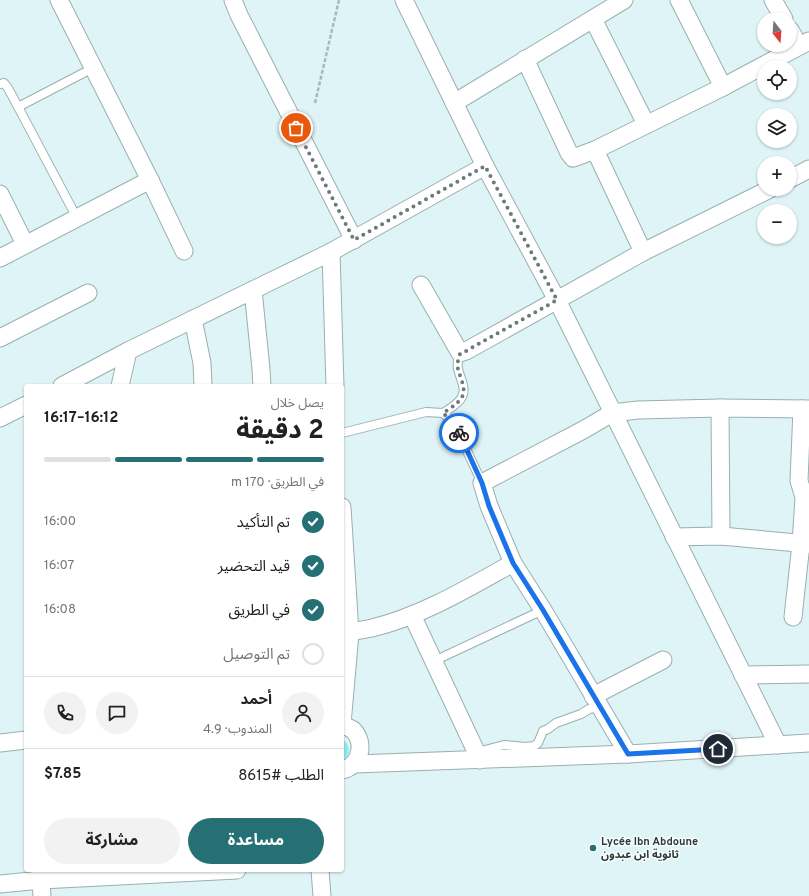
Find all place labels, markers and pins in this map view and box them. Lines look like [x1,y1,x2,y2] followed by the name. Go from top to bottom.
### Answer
[279,111,313,145] pin
[701,732,735,766] pin
[601,835,698,862] place label: Lycée Ibn Abdoune ثانوية ابن عبدون
[588,843,598,853] marker: Lycée Ibn Abdoune ثانوية ابن عبدون

